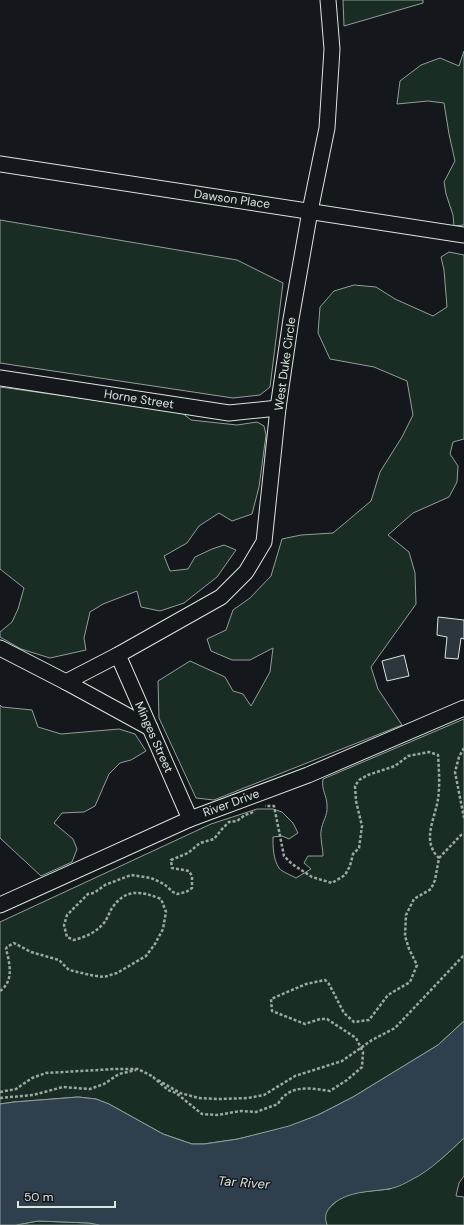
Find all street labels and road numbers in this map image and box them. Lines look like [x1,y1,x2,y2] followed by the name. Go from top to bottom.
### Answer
[193,186,271,212] street label: Dawson Place
[271,316,300,412] street label: West Duke Circle
[103,386,175,412] street label: Horne Street
[131,699,177,775] street label: Minges Street
[201,785,262,821] street label: River Drive

